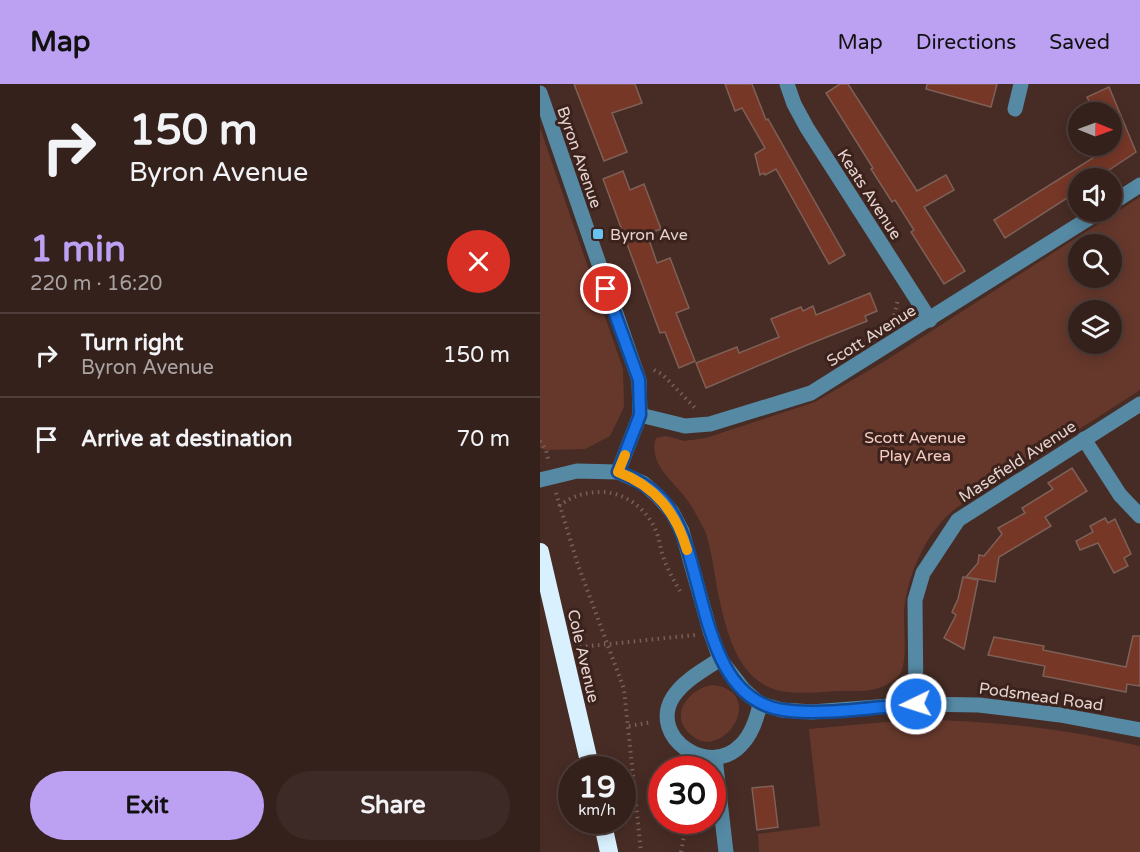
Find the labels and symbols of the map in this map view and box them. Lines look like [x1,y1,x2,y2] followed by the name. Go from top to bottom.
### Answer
[1068,102,1122,156] north arrow
[552,104,606,211] street label: Byron Avenue
[833,146,906,244] street label: Keats Avenue
[610,225,688,245] place label: Byron Ave
[591,227,605,241] marker: Byron Ave
[580,263,631,314] pin
[823,300,920,371] street label: Scott Avenue
[955,416,1080,507] street label: Masefield Avenue
[864,428,966,466] park label: Scott Avenue Play Area
[563,608,603,705] street label: Cole Avenue
[884,672,948,736] position arrow
[977,678,1104,716] street label: Podsmead Road
[648,756,726,834] speed limit sign: 30

